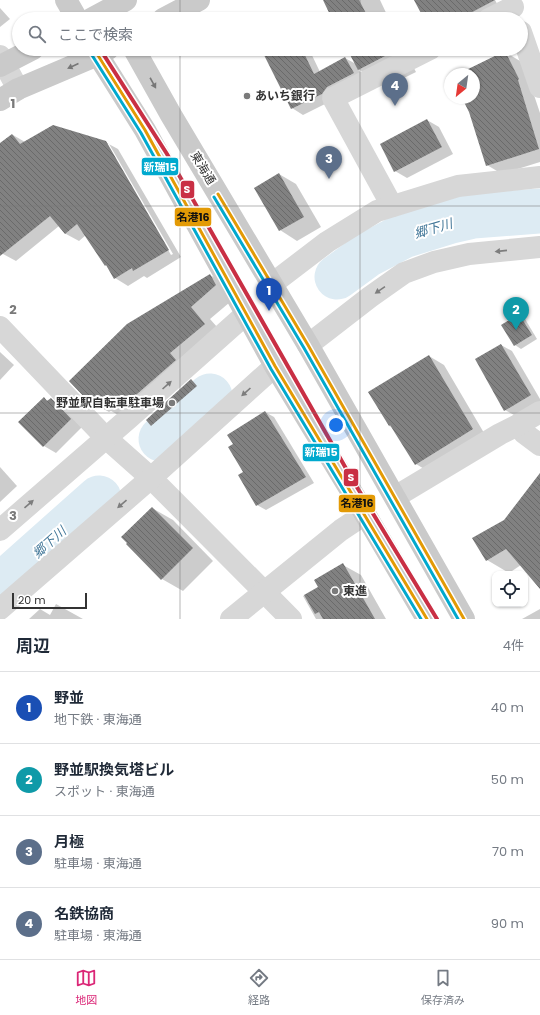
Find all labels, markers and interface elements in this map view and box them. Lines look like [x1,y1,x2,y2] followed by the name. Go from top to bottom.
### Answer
[12,12,528,56] search box
[26,23,48,45] icon: search
[58,24,133,45] text: ここで検索
[67,63,78,69] one-way arrow
[444,68,480,104] north arrow
[382,73,408,106] pin: 4
[150,77,157,89] one-way arrow
[255,87,315,104] place label: あいち銀行
[242,91,252,101] marker: あいち銀行
[11,94,15,113] text: 1
[316,146,342,179] pin: 3
[187,148,220,188] street label: 東海通
[141,157,179,176] line badge: 新瑞15
[143,159,177,175] text: 新瑞15
[180,180,195,199] line badge: S
[184,181,191,197] text: S
[174,207,212,227] line badge: 名港16
[176,209,210,225] text: 名港16
[412,213,456,243] water label: 郷下川
[495,247,507,254] one-way arrow
[256,278,282,311] pin: 1
[374,286,385,294] one-way arrow
[503,297,529,330] pin: 2
[9,300,17,319] text: 2
[161,380,172,389] one-way arrow
[241,388,251,397] one-way arrow
[56,394,164,411] place label: 野並駅自転車駐車場
[167,398,177,408] marker: 野並駅自転車駐車場
[326,415,346,435] your location
[302,443,340,462] line badge: 新瑞15
[304,444,338,460] text: 新瑞15
[343,468,359,487] line badge: S
[348,469,355,485] text: S
[338,494,376,513] line badge: 名港16
[340,495,374,511] text: 名港16
[116,499,127,508] one-way arrow
[24,500,35,509] one-way arrow
[9,506,17,525] text: 3
[28,521,72,562] water label: 郷下川
[492,571,528,607] map controls
[492,571,528,607] button: locate
[343,582,367,599] place label: 東進
[330,586,340,596] marker: 東進
[12,591,87,610] scale bar
[18,592,46,608] text: 20 m
[16,634,50,658] text: 周辺
[503,636,524,655] text: 4件
[54,687,84,708] text: 野並
[27,698,31,717] text: 1
[491,698,524,717] text: 40 m
[54,710,142,729] text: 地下鉄 · 東海通
[54,759,174,780] text: 野並駅換気塔ビル
[25,770,33,789] text: 2
[491,770,524,789] text: 50 m
[54,782,155,801] text: スポット · 東海通
[54,831,84,852] text: 月極
[25,842,33,861] text: 3
[492,842,524,861] text: 70 m
[54,854,142,873] text: 駐車場 · 東海通
[54,903,114,924] text: 名鉄協商
[25,914,33,933] text: 4
[491,914,524,933] text: 90 m
[54,926,142,945] text: 駐車場 · 東海通
[75,967,97,1009] tab: 地図
[248,967,270,1009] tab: 経路
[421,967,465,1009] tab: 保存済み

